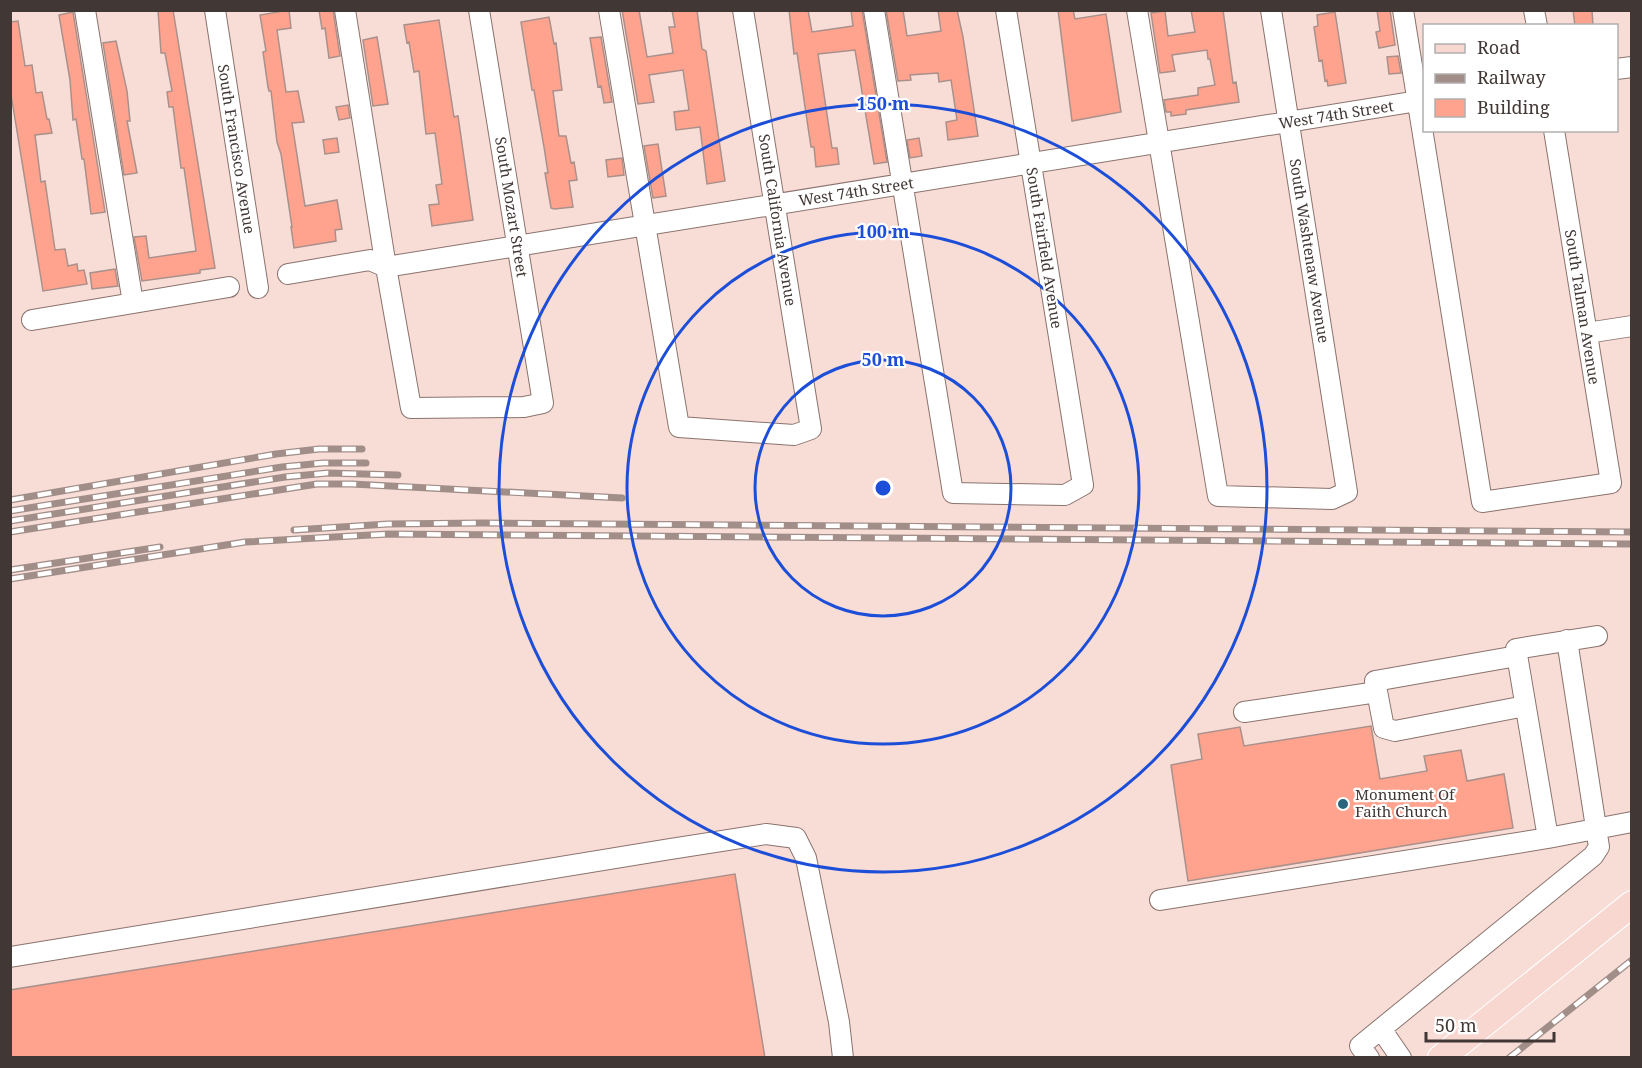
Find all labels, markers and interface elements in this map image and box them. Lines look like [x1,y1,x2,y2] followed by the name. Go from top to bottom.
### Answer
[1423,24,1618,132] legend
[1477,35,1520,59] text: Road
[214,63,260,235] street label: South Francisco Avenue
[1477,65,1547,89] text: Railway
[857,91,910,115] text: 150 m
[1277,95,1395,133] street label: West 74th Street
[1477,95,1550,119] text: Building
[755,132,801,307] street label: South California Avenue
[491,135,533,279] street label: South Mozart Street
[1286,157,1334,344] street label: South Washtenaw Avenue
[1022,166,1068,330] street label: South Fairfield Avenue
[797,172,915,210] street label: West 74th Street
[857,219,910,243] text: 100 m
[1561,228,1605,386] street label: South Talman Avenue
[862,347,905,371] text: 50 m
[873,478,893,498] centre of rings
[1355,784,1456,821] place label: Monument Of Faith Church
[1336,797,1350,811] marker: Monument Of Faith Church
[1426,1005,1554,1043] scale bar
[1435,1013,1477,1037] text: 50 m

